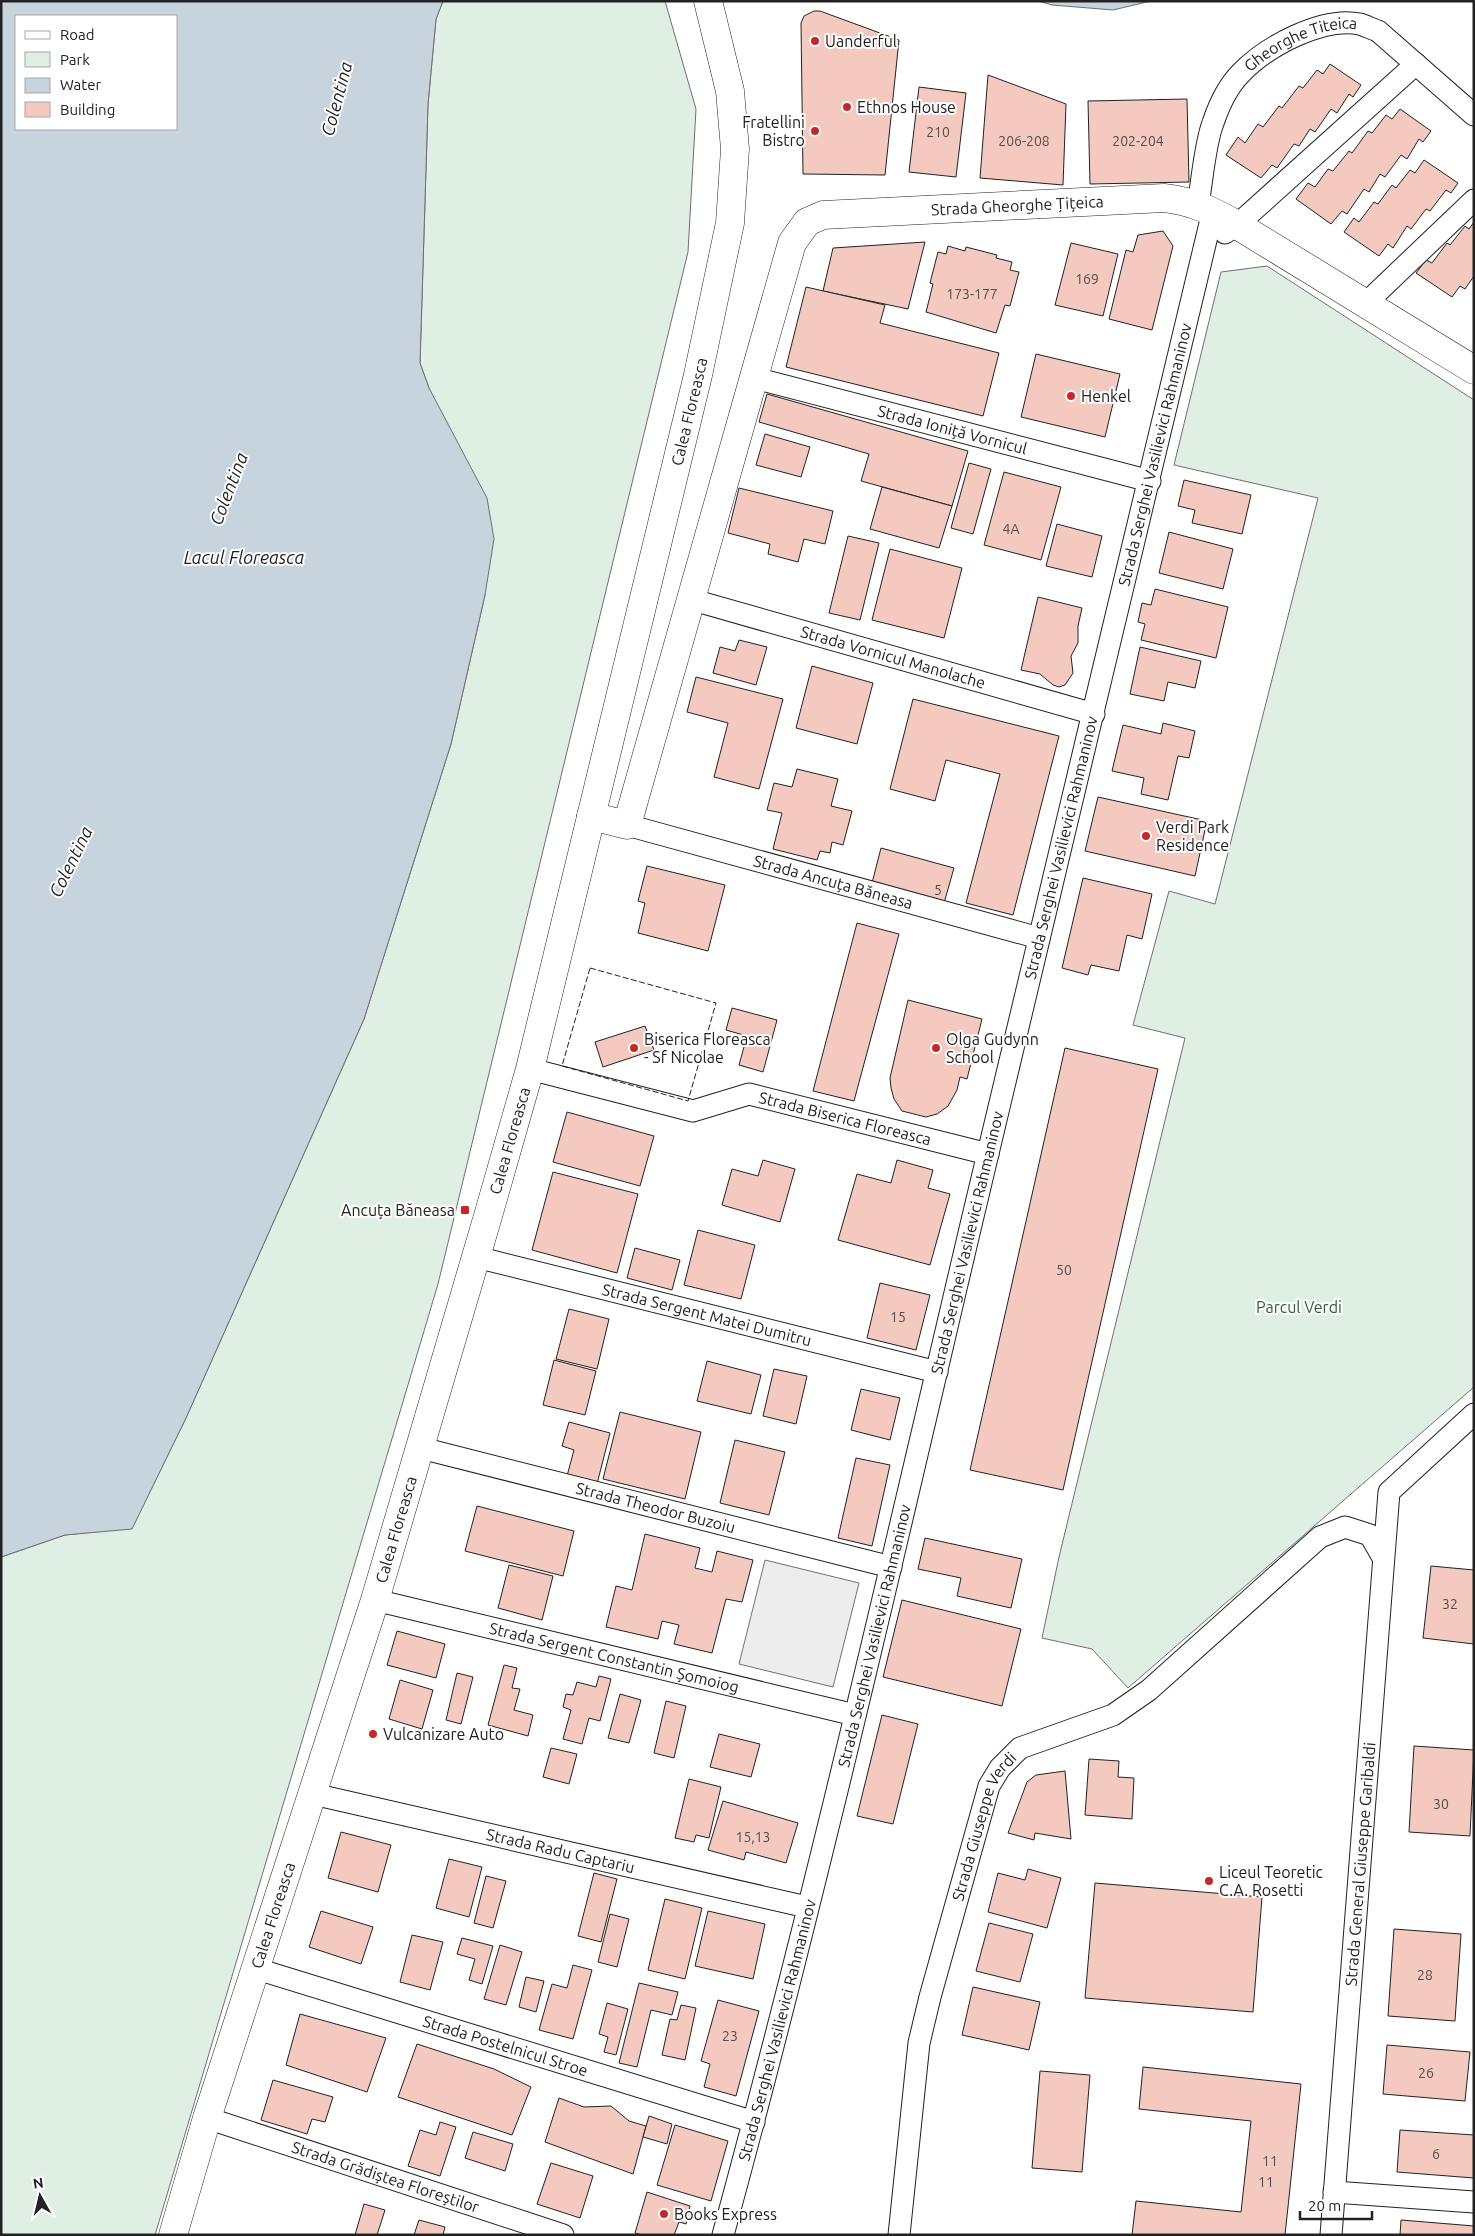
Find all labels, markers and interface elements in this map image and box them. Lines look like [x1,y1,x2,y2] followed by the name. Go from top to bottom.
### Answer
[1240,14,1358,75] street label: Gheorghe Titeica
[15,15,178,130] legend
[60,26,95,43] text: Road
[825,32,897,50] place label: Uanderful
[809,35,821,47] marker: Uanderful
[60,51,90,68] text: Park
[317,59,356,138] water label: Colentina
[60,76,101,93] text: Water
[857,98,956,116] place label: Ethnos House
[60,101,115,118] text: Building
[841,101,853,113] marker: Ethnos House
[742,113,805,149] place label: Fratellini Bistro
[926,124,950,140] house number: 210
[809,125,821,137] marker: Fratellini Bistro
[998,133,1050,149] house number: 206-208
[1112,133,1164,149] house number: 202-204
[931,192,1104,219] street label: Strada Gheorghe Țițeica
[1075,271,1099,287] house number: 169
[946,286,998,302] house number: 173-177
[1115,321,1195,588] street label: Strada Serghei Vasilievici Rahmaninov
[667,356,710,467] street label: Calea Floreasca
[1081,387,1131,405] place label: Henkel
[1065,390,1077,402] marker: Henkel
[876,401,1029,458] street label: Strada Ioniță Vornicul
[205,449,251,528] water label: Colentina
[1003,521,1020,537] house number: 4A
[184,547,305,567] water label: Lacul Floreasca
[799,622,988,692] street label: Strada Vornicul Manolache
[1021,714,1101,981] street label: Strada Serghei Vasilievici Rahmaninov
[1156,818,1229,854] place label: Verdi Park Residence
[44,823,96,900] water label: Colentina
[1140,830,1152,842] marker: Verdi Park Residence
[752,851,915,912] street label: Strada Ancuța Băneasa
[934,882,942,898] house number: 5
[644,1030,771,1066] place label: Biserica Floreasca - Sf Nicolae
[946,1030,1039,1066] place label: Olga Gudynn School
[628,1042,640,1054] marker: Biserica Floreasca - Sf Nicolae
[930,1042,942,1054] marker: Olga Gudynn School
[486,1085,533,1196] street label: Calea Floreasca
[757,1088,933,1148] street label: Strada Biserica Floreasca
[927,1109,1007,1376] street label: Strada Serghei Vasilievici Rahmaninov
[341,1201,455,1219] place label: Ancuța Băneasa
[459,1204,471,1216] marker: Ancuța Băneasa
[1056,1262,1072,1278] house number: 50
[600,1280,813,1349] street label: Strada Sergent Matei Dumitru
[1256,1298,1342,1316] park label: Parcul Verdi
[890,1309,906,1325] house number: 15
[372,1474,420,1585] street label: Calea Floreasca
[574,1479,737,1536] street label: Strada Theodor Buzoiu
[834,1502,914,1769] street label: Strada Serghei Vasilievici Rahmaninov
[1442,1596,1458,1612] house number: 32
[488,1619,741,1696] street label: Strada Sergent Constantin Șomoiog
[383,1725,504,1743] place label: Vulcanizare Auto
[367,1728,379,1740] marker: Vulcanizare Auto
[1341,1742,1378,1987] street label: Strada General Giuseppe Garibaldi
[948,1748,1020,1903] street label: Strada Giuseppe Verdi
[1433,1796,1449,1812] house number: 30
[485,1825,637,1876] street label: Strada Radu Captariu
[735,1829,771,1845] house number: 15,13
[247,1860,298,1971] street label: Calea Floreasca
[1219,1863,1324,1899] place label: Liceul Teoretic C.A. Rosetti
[1203,1875,1215,1887] marker: Liceul Teoretic C.A. Rosetti
[734,1897,819,2163] street label: Strada Serghei Vasilievici Rahmaninov
[1417,1967,1433,1983] house number: 28
[421,2012,590,2079] street label: Strada Postelnicul Stroe
[722,2028,738,2044] house number: 23
[1418,2065,1434,2081] house number: 26
[290,2138,482,2216] street label: Strada Grădiștea Floreștilor
[1432,2146,1440,2162] house number: 6
[1262,2153,1278,2169] house number: 11
[15,2171,65,2221] north arrow
[32,2174,44,2192] text: N
[1258,2174,1274,2190] house number: 11
[1300,2188,1372,2220] scale bar
[1308,2197,1341,2214] text: 20 m
[674,2205,777,2223] place label: Books Express
[658,2208,670,2220] marker: Books Express

